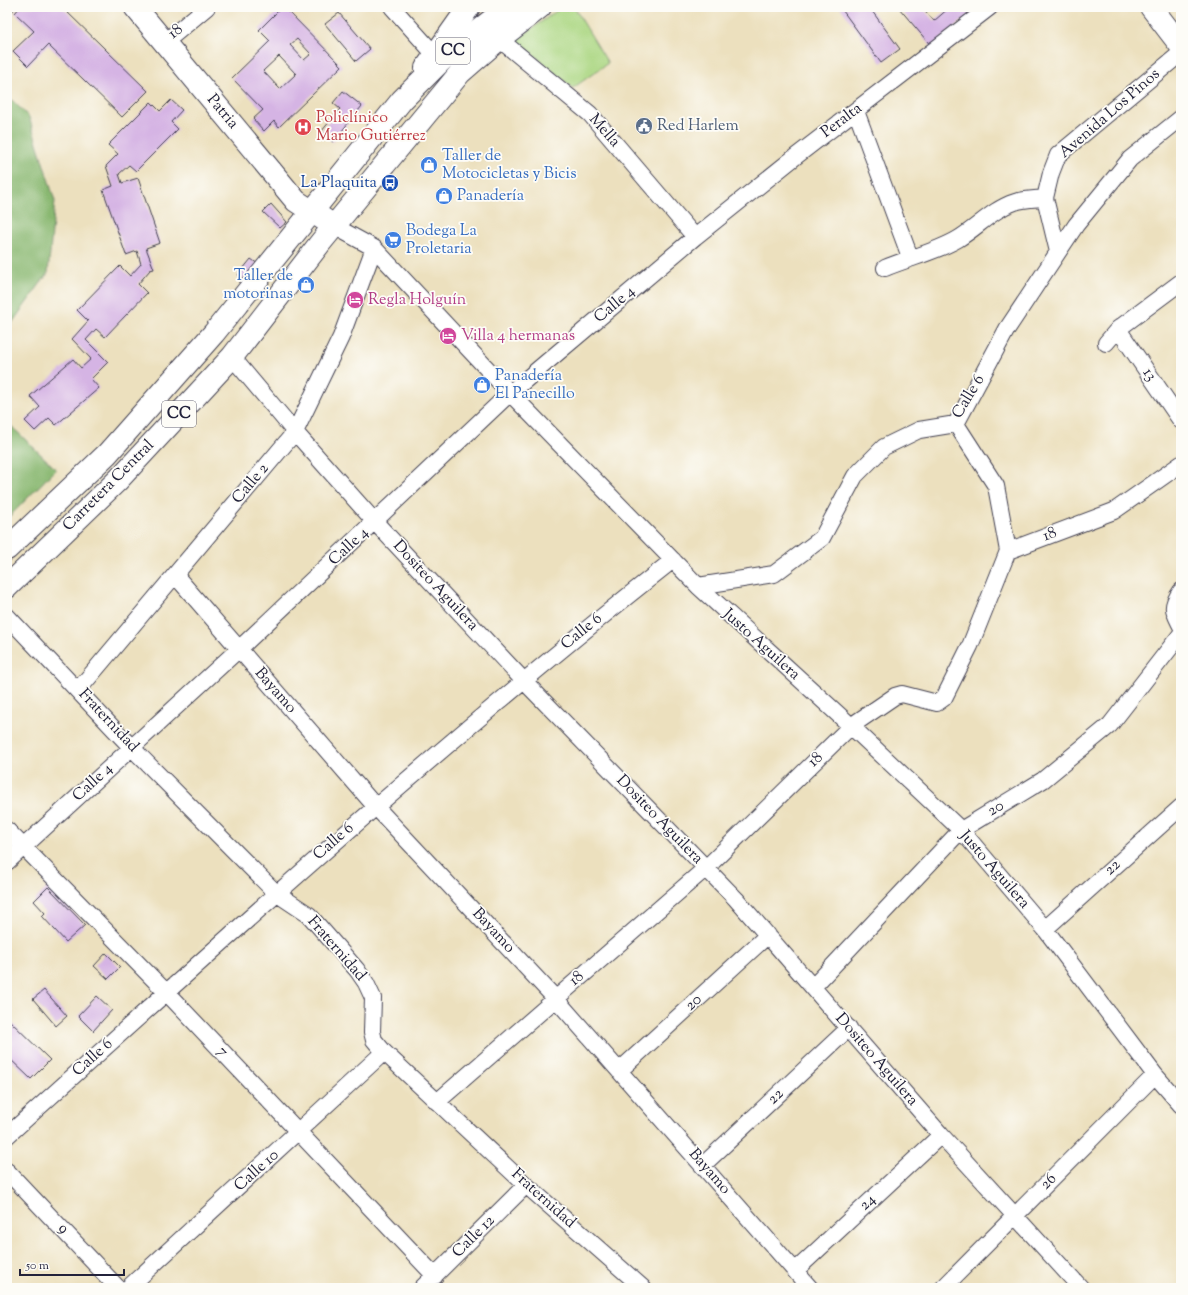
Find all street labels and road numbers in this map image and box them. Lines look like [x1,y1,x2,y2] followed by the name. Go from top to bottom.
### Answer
[163,19,189,45] street label: 18
[436,38,470,64] road number: CC
[1055,64,1165,164] street label: Avenida Los Pinos
[201,90,244,135] street label: Patria
[817,98,868,144] street label: Peralta
[583,109,626,153] street label: Mella
[589,281,641,329] street label: Calle 4
[1136,364,1162,386] street label: 13
[947,371,991,423] street label: Calle 6
[162,401,196,427] road number: CC
[58,435,160,537] street label: Carretera Central
[227,458,275,509] street label: Calle 2
[324,522,374,572] street label: Calle 4
[1040,522,1060,548] street label: 18
[387,536,484,637] street label: Dositeo Aguilera
[716,603,805,686] street label: Justo Aguilera
[556,608,608,656] street label: Calle 6
[248,663,302,719] street label: Bayamo
[72,684,144,758] street label: Fraternidad
[803,747,829,773] street label: 18
[68,758,118,808] street label: Calle 4
[610,770,708,870] street label: Dositeo Aguilera
[983,795,1009,823] street label: 20
[308,818,360,866] street label: Calle 6
[953,825,1035,915] street label: Justo Aguilera
[1100,854,1127,882] street label: 22
[466,903,520,959] street label: Bayamo
[301,911,371,987] street label: Fraternidad
[564,966,590,992] street label: 18
[680,989,708,1017] street label: 20
[829,1008,923,1112] street label: Dositeo Aguilera
[68,1033,118,1082] street label: Calle 6
[211,1041,233,1063] street label: 7
[763,1083,790,1111] street label: 22
[682,1144,736,1200] street label: Bayamo
[229,1145,285,1197] street label: Calle 10
[506,1164,580,1234] street label: Fraternidad
[1035,1168,1063,1196] street label: 26
[854,1189,882,1217] street label: 24
[447,1210,501,1264] street label: Calle 12
[52,1218,74,1240] street label: 9

